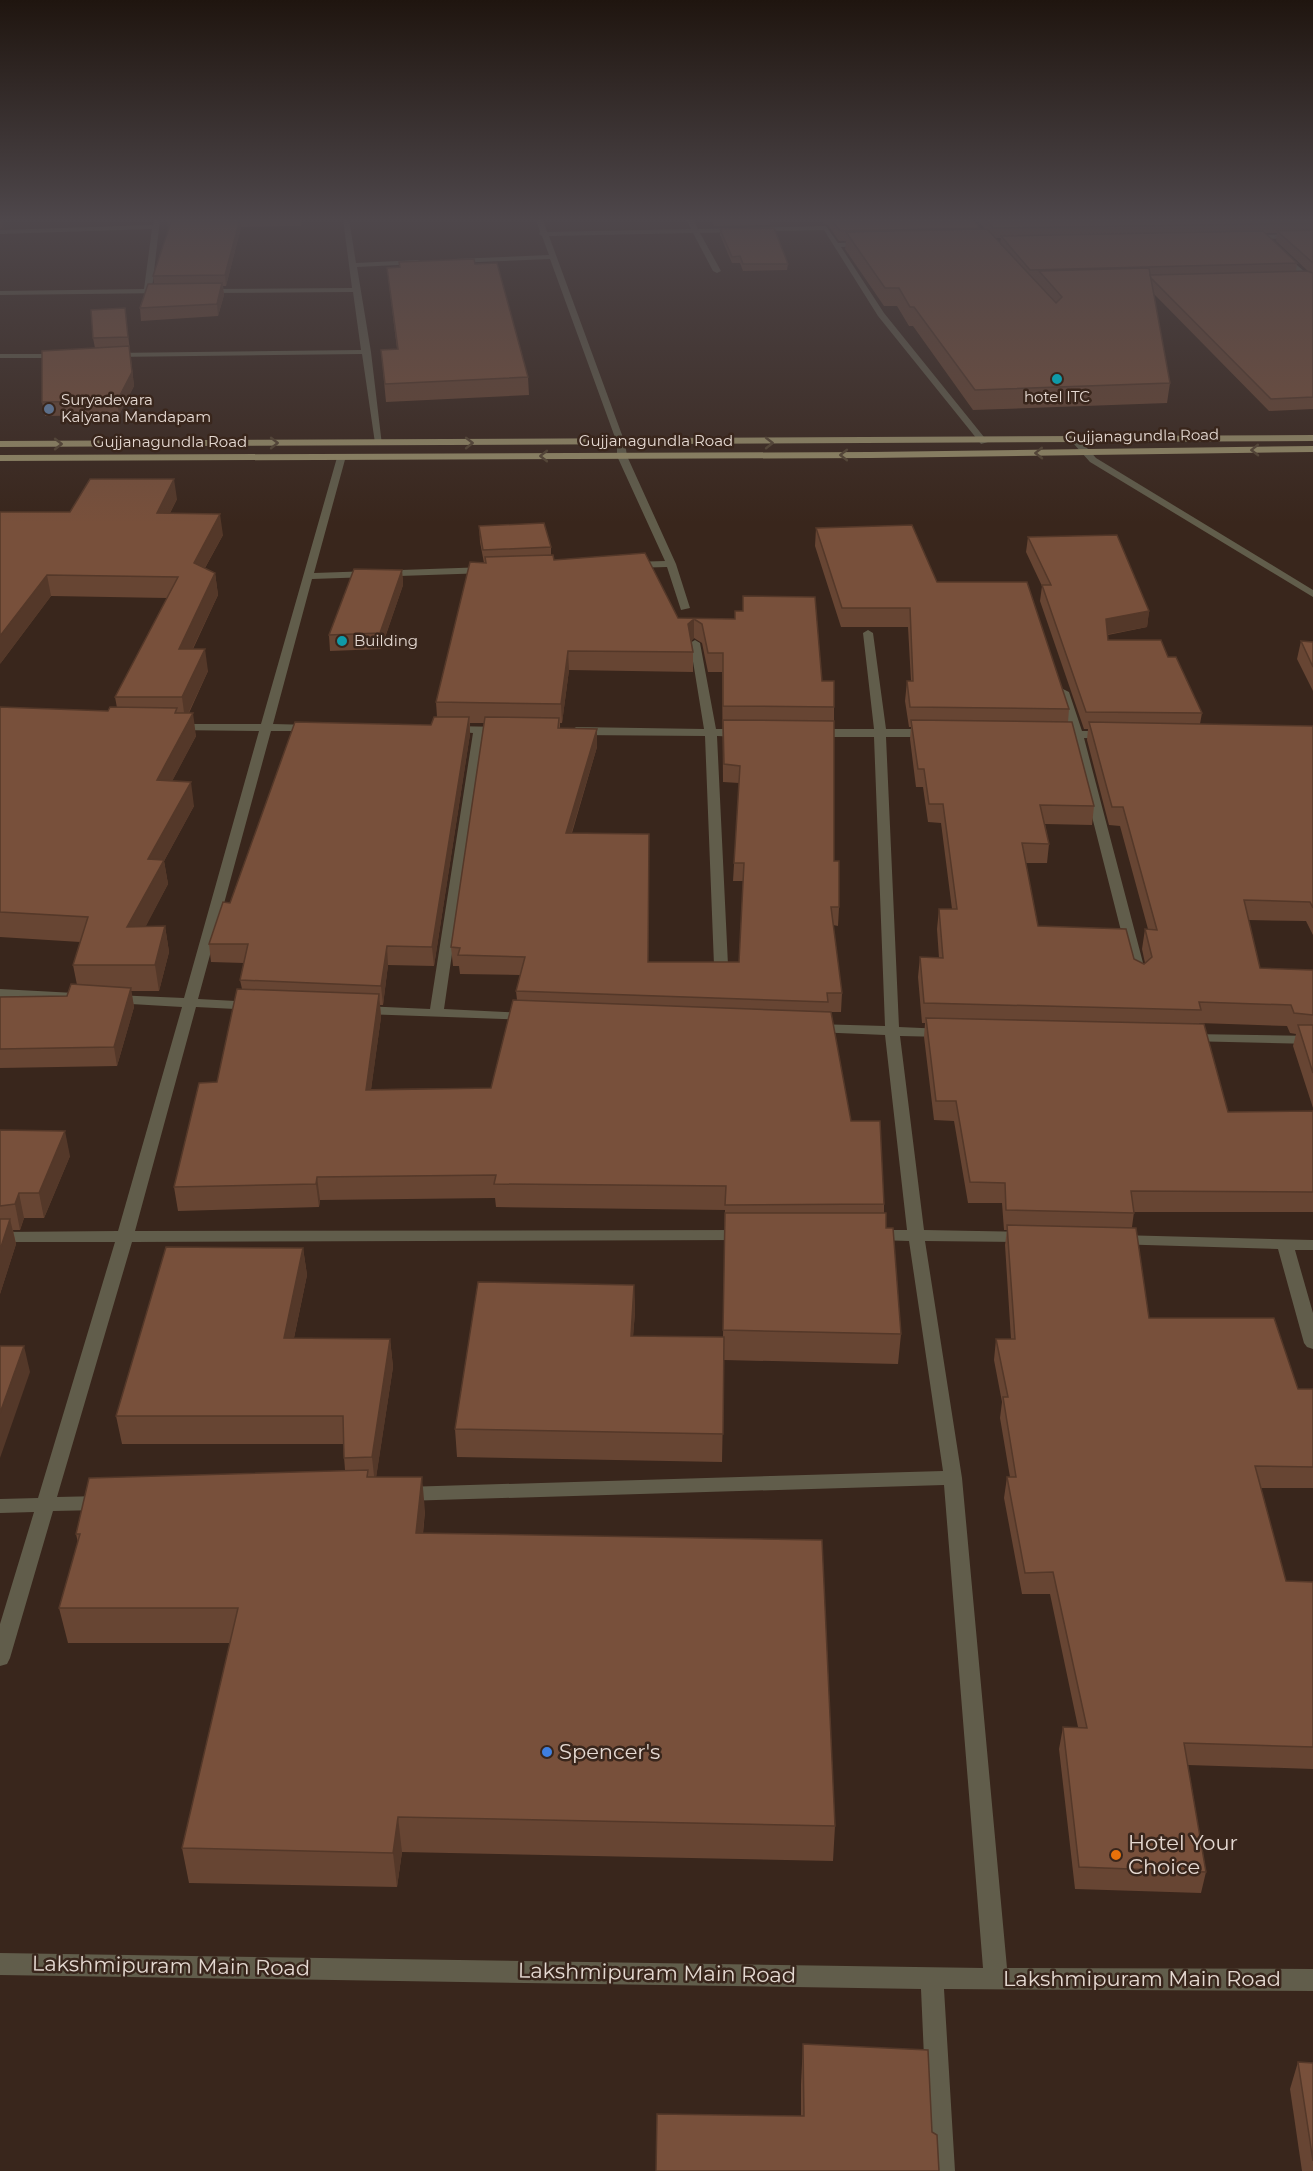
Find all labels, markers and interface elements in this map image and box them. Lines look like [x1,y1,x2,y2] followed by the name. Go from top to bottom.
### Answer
[1050,372,1064,386] marker: hotel ITC
[1024,387,1090,406] place label: hotel ITC
[61,390,211,426] place label: Suryadevara Kalyana Mandapam
[42,402,56,416] marker: Suryadevara Kalyana Mandapam
[1065,425,1219,446] street label: Gujjanagundla Road
[579,431,733,450] street label: Gujjanagundla Road
[93,432,247,451] street label: Gujjanagundla Road
[270,437,279,449] one-way arrow
[465,437,474,449] one-way arrow
[765,437,774,449] one-way arrow
[54,438,63,450] one-way arrow
[1250,444,1259,456] one-way arrow
[1034,447,1043,459] one-way arrow
[839,449,848,461] one-way arrow
[539,450,548,462] one-way arrow
[354,631,418,650] place label: Building
[335,634,349,648] marker: Building
[559,1739,660,1764] place label: Spencer's
[540,1745,554,1759] marker: Spencer's
[1128,1830,1238,1879] place label: Hotel Your Choice
[1109,1848,1123,1862] marker: Hotel Your Choice
[32,1951,310,1980] street label: Lakshmipuram Main Road
[518,1958,796,1987] street label: Lakshmipuram Main Road
[1003,1966,1281,1991] street label: Lakshmipuram Main Road

